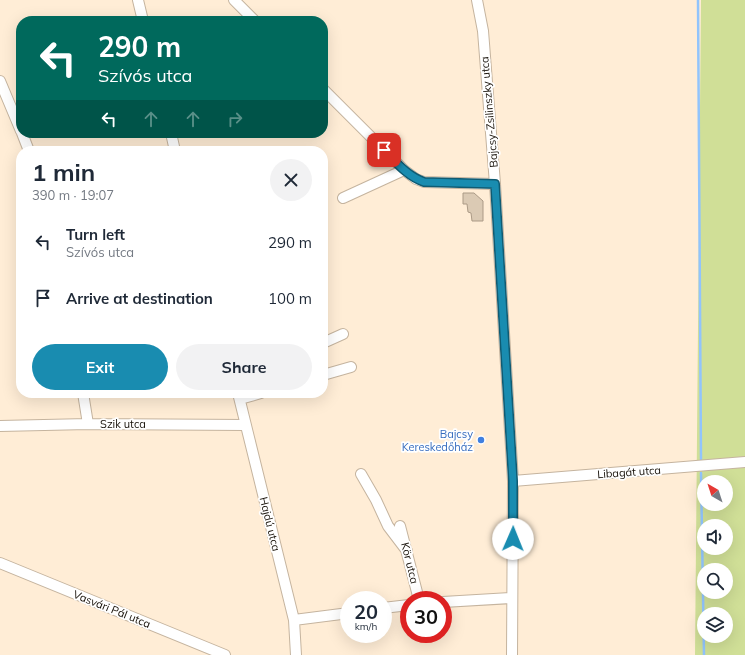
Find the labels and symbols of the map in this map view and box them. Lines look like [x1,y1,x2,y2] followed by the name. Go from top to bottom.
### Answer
[477,56,501,168] street label: Bajcsy-Zsilinszky utca
[367,133,401,167] pin
[100,417,146,431] street label: Szik utca
[402,427,473,454] place label: Bajcsy Kereskedőház
[476,435,486,445] marker: Bajcsy Kereskedőház
[597,463,661,481] street label: Libagát utca
[697,475,733,511] north arrow
[256,495,284,553] street label: Hajdú utca
[492,518,534,560] position arrow
[398,541,422,585] street label: Kör utca
[71,587,153,631] street label: Vasvári Pál utca
[400,591,452,643] speed limit sign: 30

